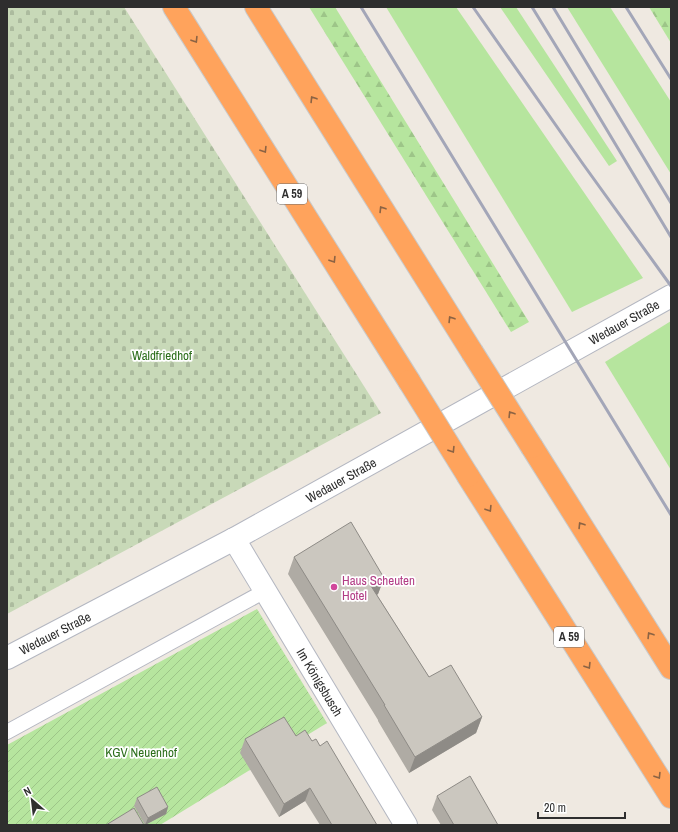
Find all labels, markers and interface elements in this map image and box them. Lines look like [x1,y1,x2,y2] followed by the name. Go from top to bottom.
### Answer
[190,36,197,43] one-way arrow
[311,96,318,103] one-way arrow
[259,146,267,153] one-way arrow
[277,184,307,204] road number: A 59
[380,206,387,213] one-way arrow
[328,256,336,263] one-way arrow
[586,296,663,349] street label: Wedauer Straße
[449,316,456,323] one-way arrow
[132,347,192,364] park label: Waldfriedhof
[508,411,516,418] one-way arrow
[447,446,454,453] one-way arrow
[303,454,380,507] street label: Wedauer Straße
[484,505,491,512] one-way arrow
[578,522,586,529] one-way arrow
[342,572,415,604] place label: Haus Scheuten Hotel
[329,582,339,592] marker: Haus Scheuten Hotel
[17,608,94,659] street label: Wedauer Straße
[554,627,584,647] road number: A 59
[648,632,655,639] one-way arrow
[293,645,347,719] street label: Im Königsbusch
[583,662,591,669] one-way arrow
[105,744,177,761] park label: KGV Neuenhof
[653,772,660,779] one-way arrow
[12,780,52,820] north arrow
[21,783,33,799] text: N
[538,794,625,820] scale bar
[544,800,566,816] text: 20 m

